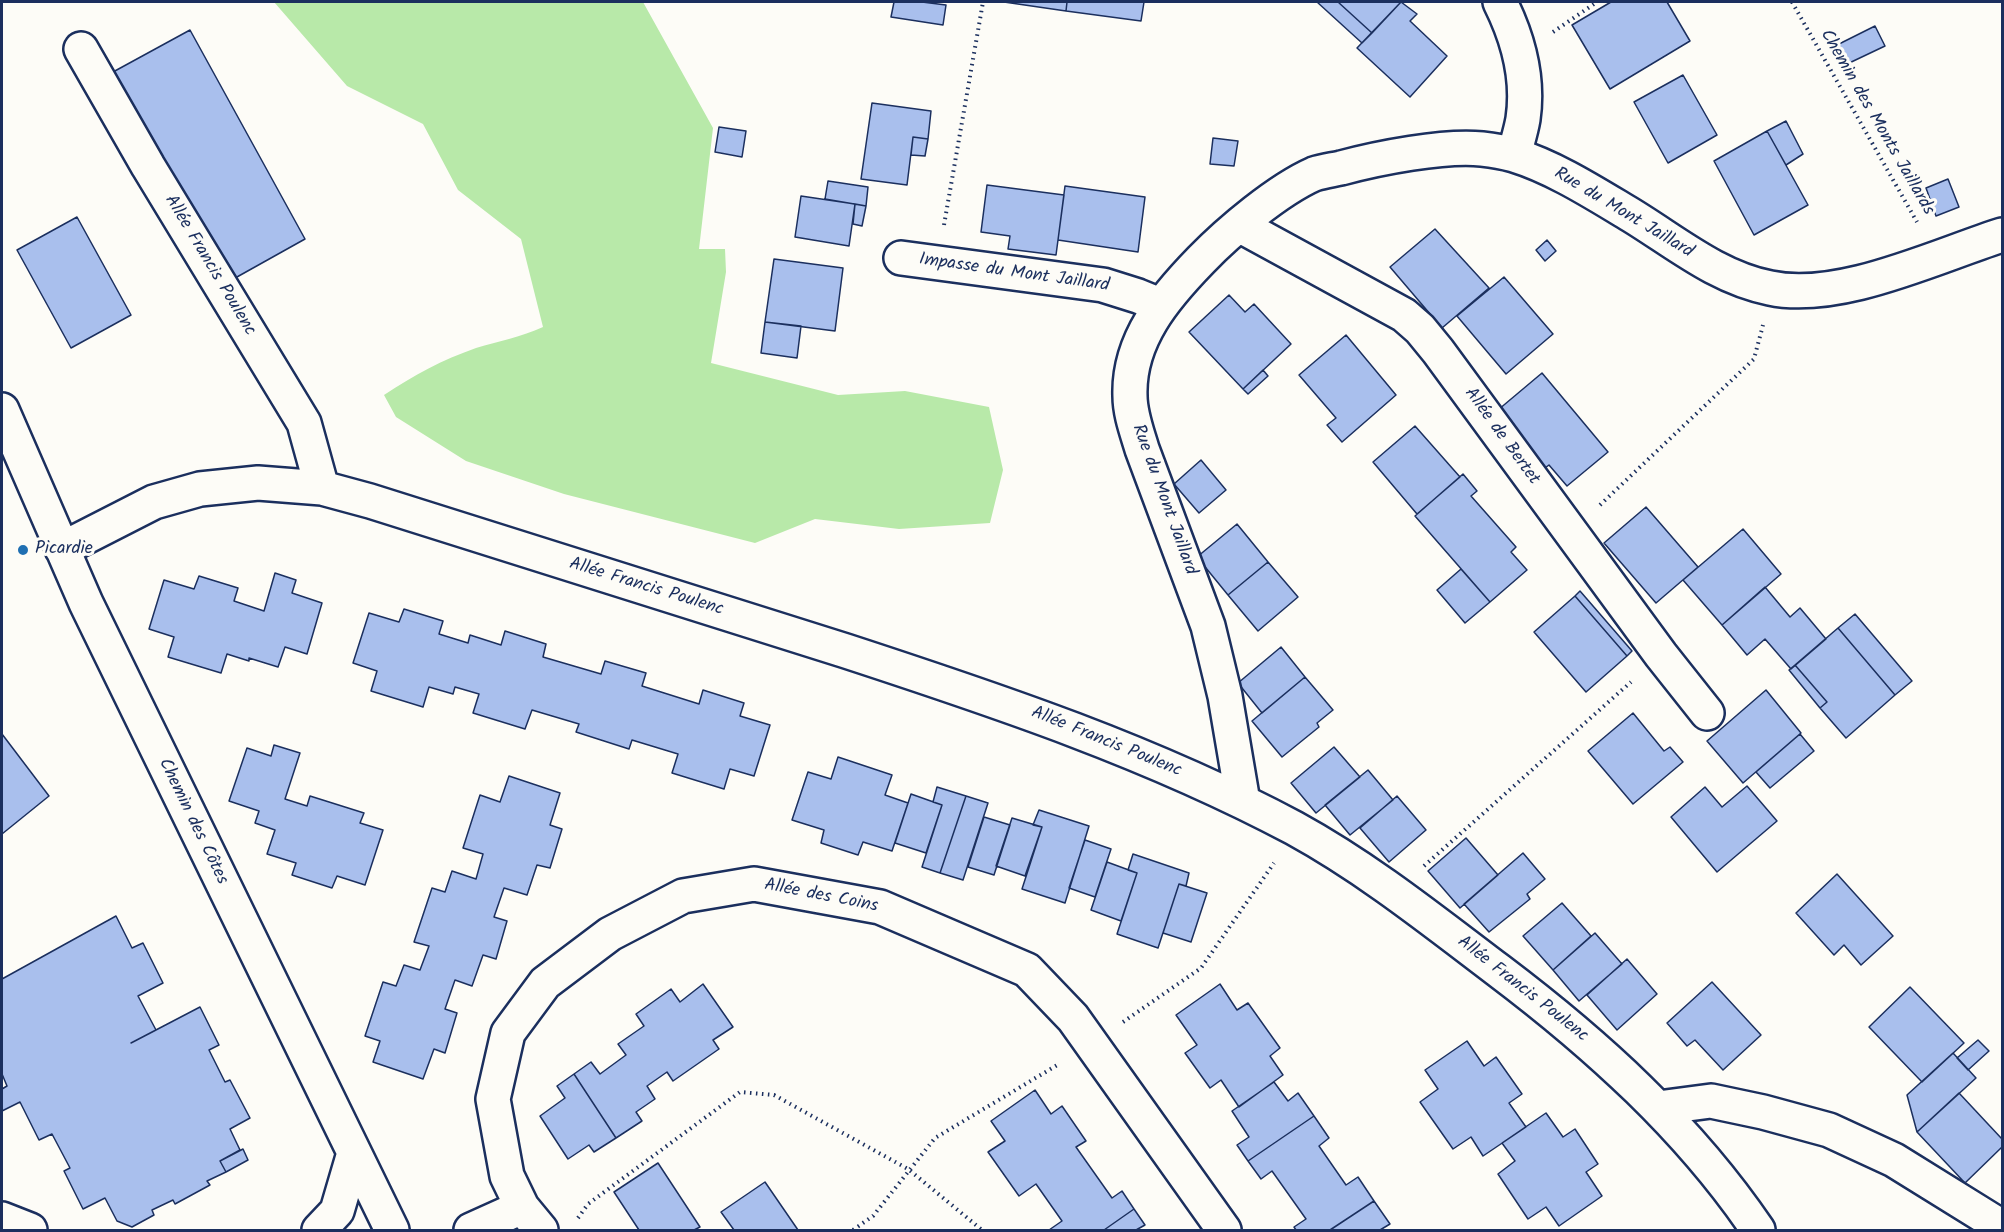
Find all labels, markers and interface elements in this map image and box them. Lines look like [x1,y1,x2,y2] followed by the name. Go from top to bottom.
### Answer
[1814,26,1938,220] street label: Chemin des Monts Jaillards
[1549,164,1697,264] street label: Rue du Mont Jaillard
[158,192,260,340] street label: Allée Francis Poulenc
[917,250,1111,298] street label: Impasse du Mont Jaillard
[1459,384,1543,490] street label: Allée de Bertet
[1126,422,1200,578] street label: Rue du Mont Jaillard
[35,539,93,561] place label: Picardie
[16,543,30,557] marker: Picardie
[566,554,726,622] street label: Allée Francis Poulenc
[1028,703,1184,783] street label: Allée Francis Poulenc
[152,755,232,889] street label: Chemin des Côtes
[762,875,880,919] street label: Allée des Coins
[1452,932,1592,1048] street label: Allée Francis Poulenc

